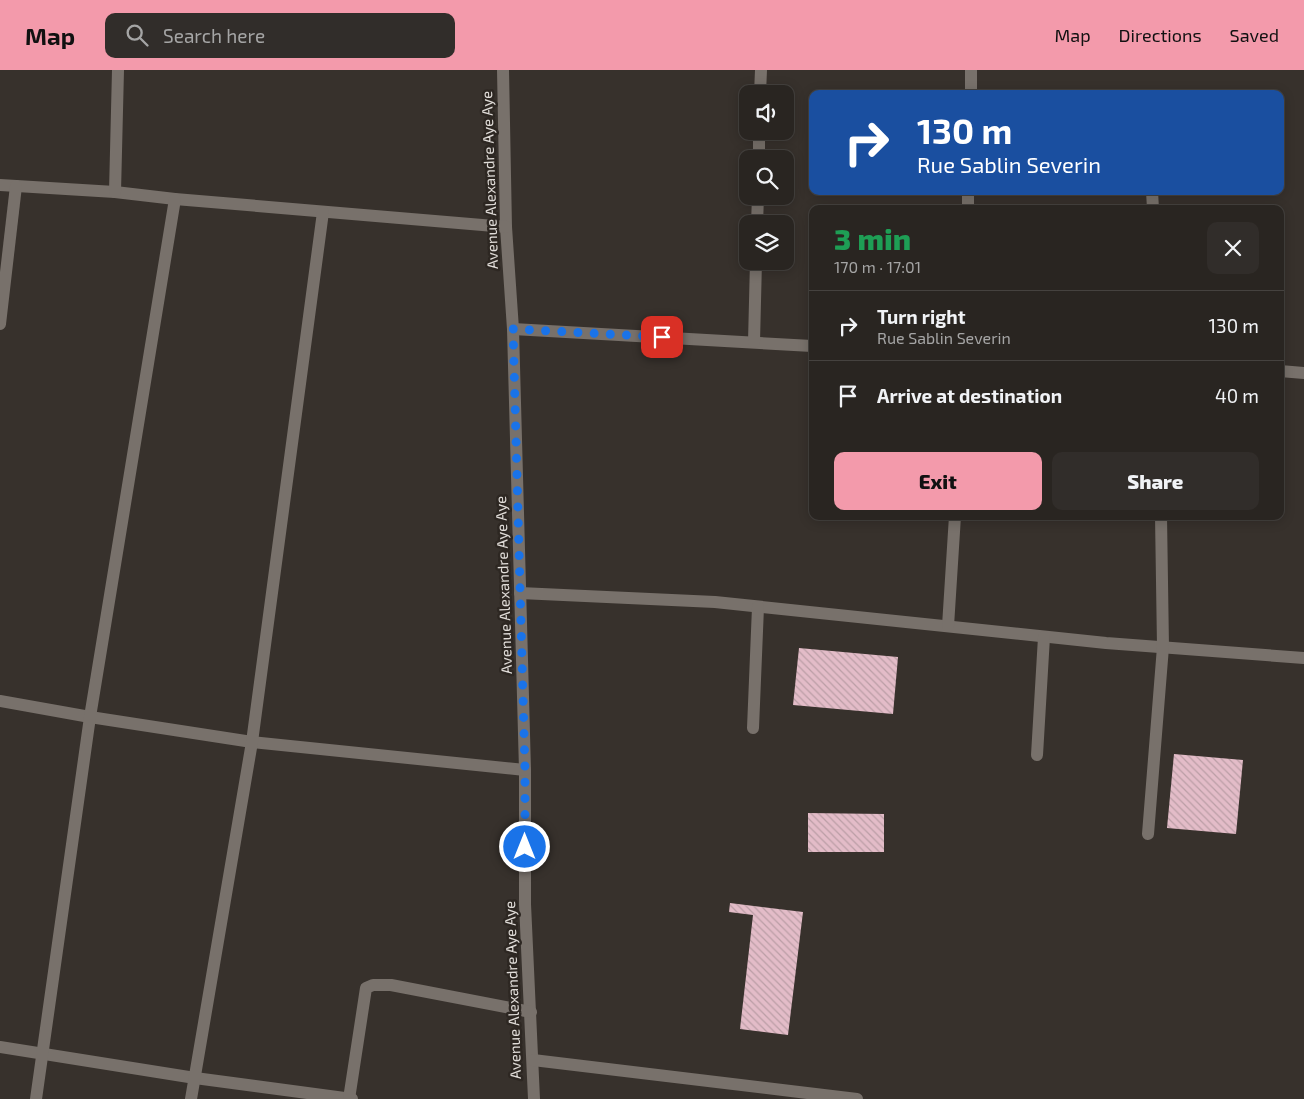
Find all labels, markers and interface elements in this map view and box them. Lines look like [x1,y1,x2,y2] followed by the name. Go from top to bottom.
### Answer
[105,13,455,58] search box
[25,21,75,50] text: Map
[123,21,151,49] icon: search
[163,24,265,47] text: Search here
[1054,24,1091,46] text: Map
[1119,24,1202,46] text: Directions
[1230,24,1279,46] text: Saved
[739,85,794,270] map controls
[739,85,794,140] button: sound
[477,91,501,269] street label: Avenue Alexandre Aye Aye
[917,109,1012,151] text: 130 m
[834,110,899,175] icon: right
[739,150,794,205] button: search
[917,151,1101,177] text: Rue Sablin Severin
[739,215,794,270] button: layers
[834,220,911,256] text: 3 min
[1207,222,1259,274] button: close
[834,257,921,276] text: 170 m · 17:01
[877,305,965,328] text: Turn right
[834,312,862,340] icon: right
[1209,314,1259,337] text: 130 m
[641,316,683,358] pin
[648,323,676,351] icon: arrive
[877,328,1011,347] text: Rue Sablin Severin
[834,382,862,410] icon: arrive
[877,384,1062,407] text: Arrive at destination
[1215,384,1259,407] text: 40 m
[834,452,1042,510] button: Exit
[1052,452,1259,510] button: Share
[491,496,515,674] street label: Avenue Alexandre Aye Aye
[498,820,550,872] position arrow
[500,901,524,1079] street label: Avenue Alexandre Aye Aye

